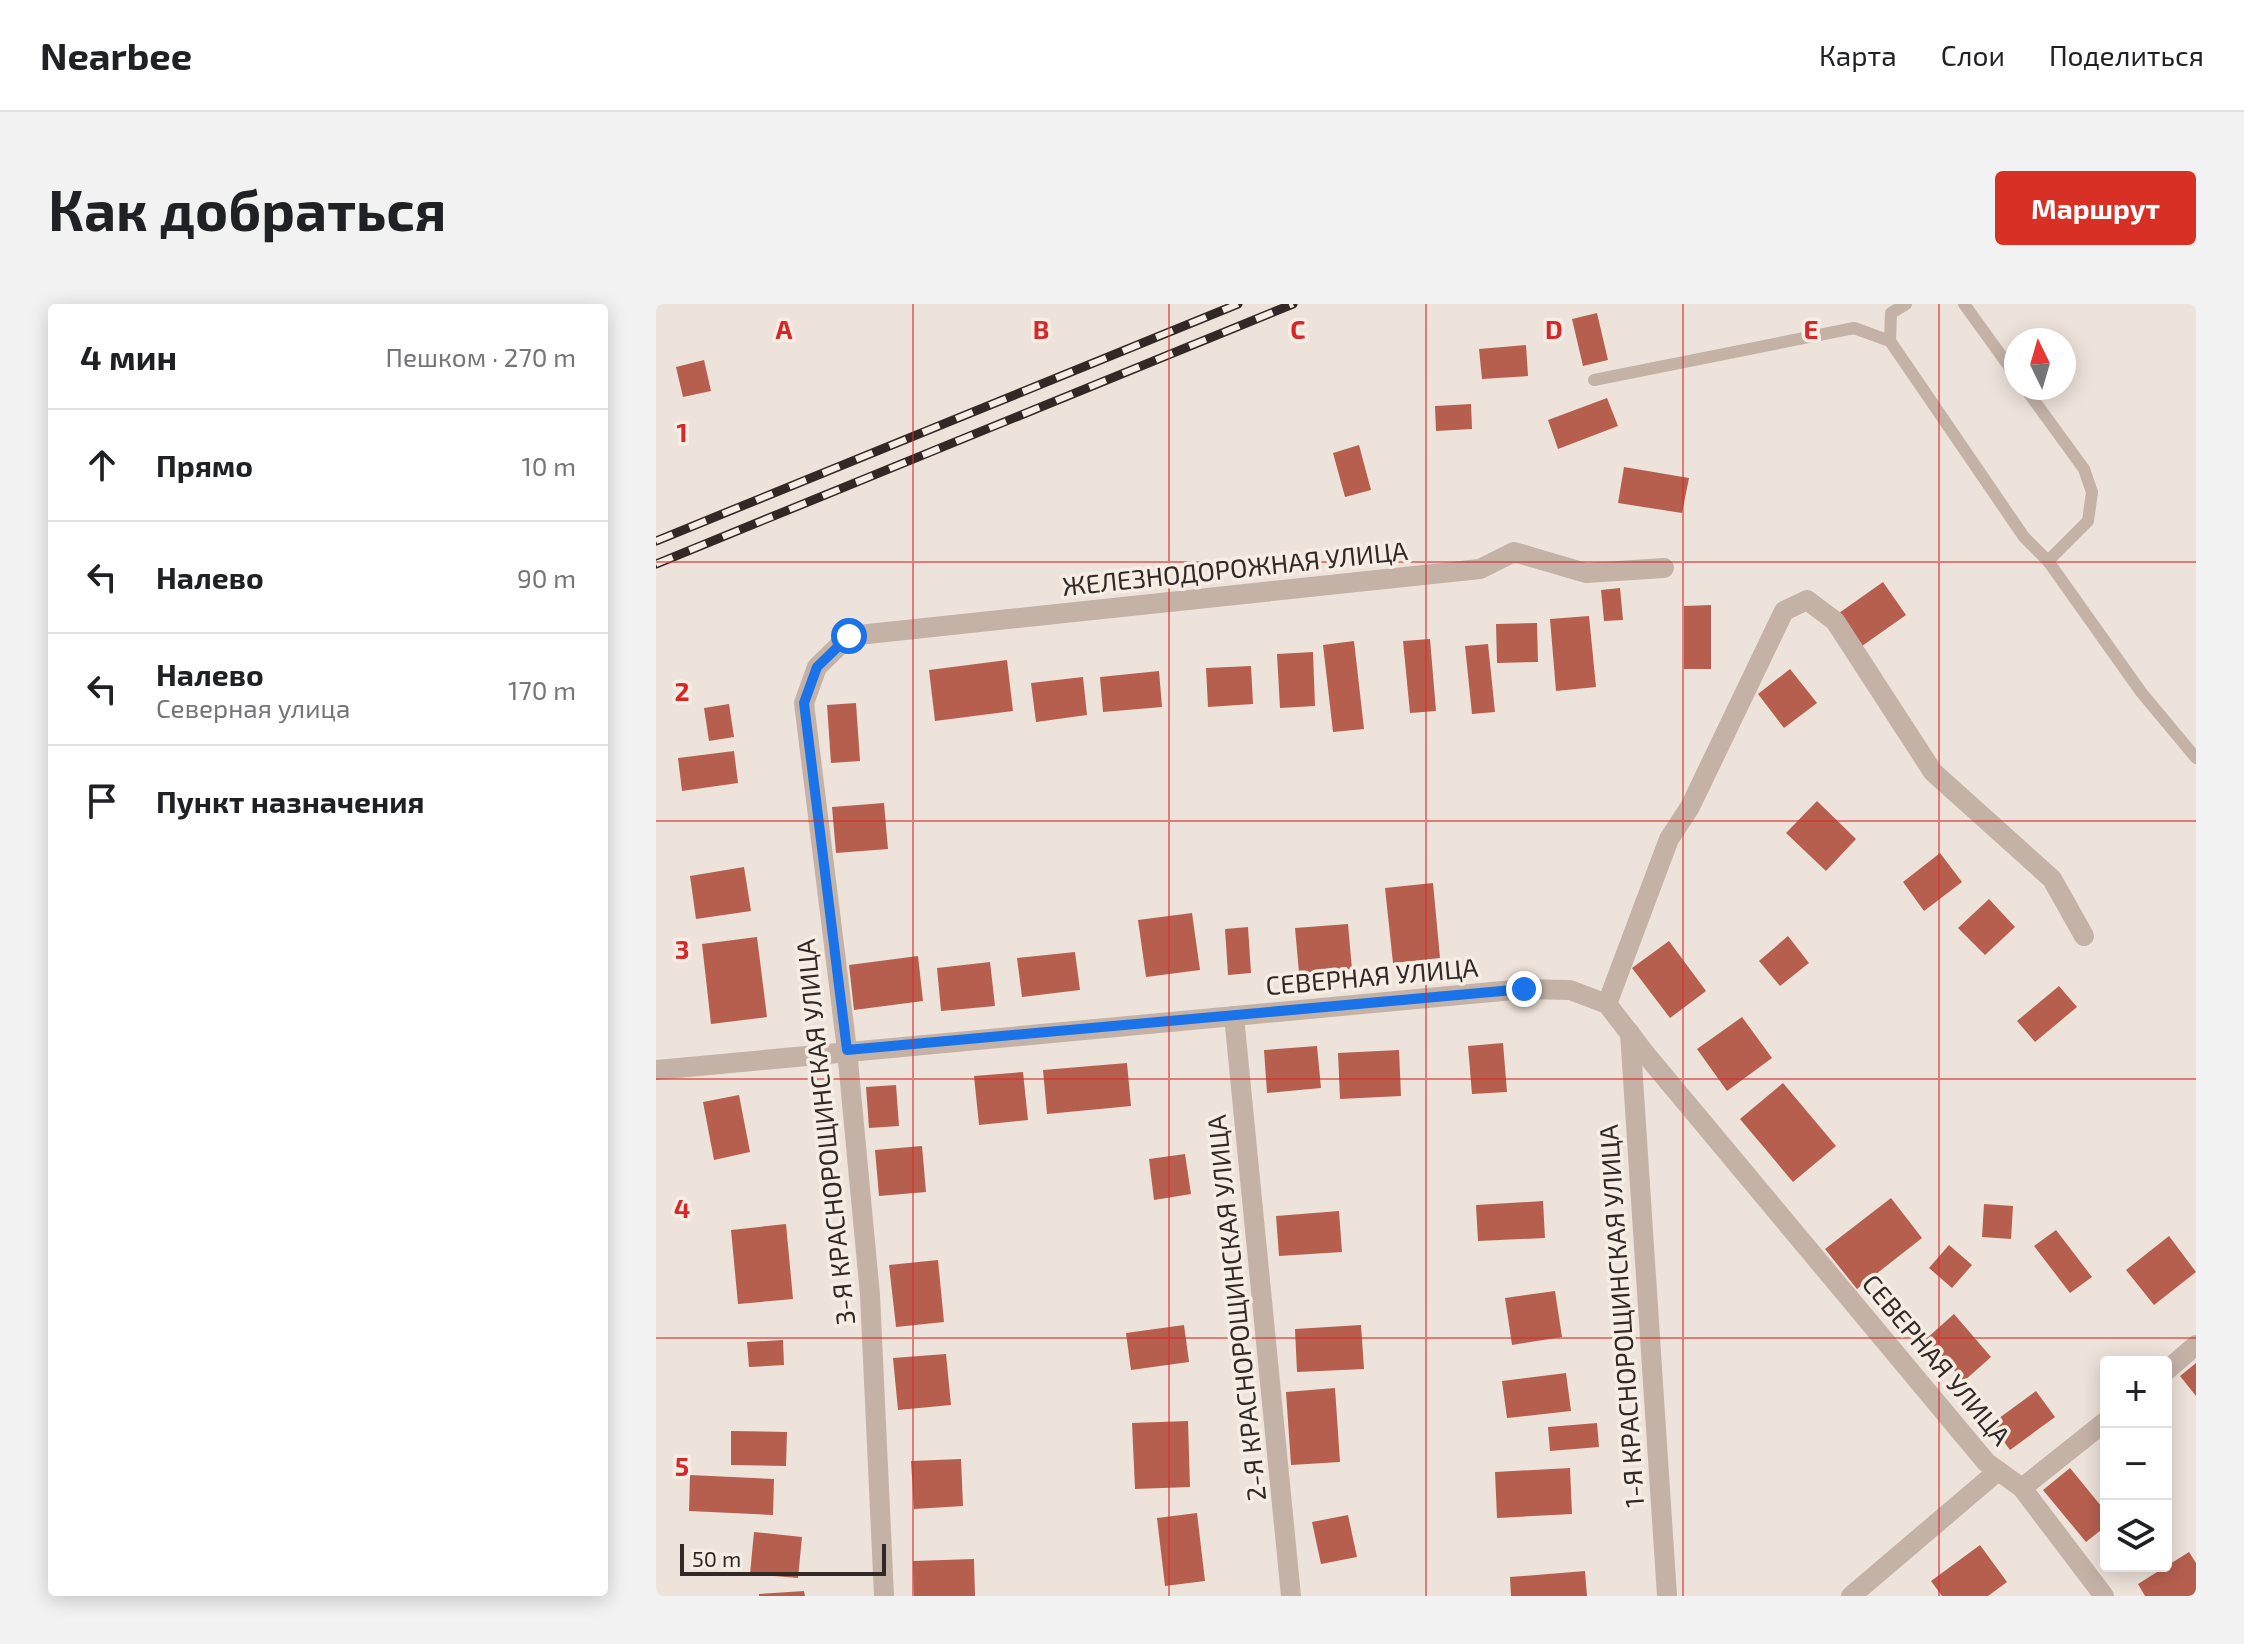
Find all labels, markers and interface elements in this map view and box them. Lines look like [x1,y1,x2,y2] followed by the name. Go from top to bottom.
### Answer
[40,32,192,78] text: Nearbee
[1819,38,1897,72] text: Карта
[1941,38,2005,72] text: Слои
[2049,38,2204,72] text: Поделиться
[1995,171,2196,245] button: Маршрут
[48,175,446,242] text: Как добраться
[776,313,793,344] text: A
[1033,313,1049,344] text: B
[1290,313,1306,344] text: C
[1545,313,1563,344] text: D
[1803,313,1819,344] text: E
[2004,328,2076,400] north arrow
[80,336,177,377] text: 4 мин
[386,341,576,372] text: Пешком · 270 m
[676,416,688,447] text: 1
[80,443,124,487] icon: ahead
[156,447,253,483] text: Прямо
[521,450,576,481] text: 10 m
[1060,534,1409,601] street label: ЖЕЛЕЗНОДОРОЖНАЯ УЛИЦА
[80,555,124,599] icon: left
[156,559,264,595] text: Налево
[517,562,576,593] text: 90 m
[831,618,867,654] route start
[156,656,264,692] text: Налево
[80,667,124,711] icon: left
[508,674,576,705] text: 170 m
[674,675,690,706] text: 2
[156,692,350,723] text: Северная улица
[80,779,124,823] icon: arrive
[156,783,424,819] text: Пункт назначения
[675,933,689,964] text: 3
[789,938,860,1327] street label: 3-Я КРАСНОРОЩИНСКАЯ УЛИЦА
[1264,951,1479,1000] street label: СЕВЕРНАЯ УЛИЦА
[1506,971,1542,1007] route end
[1200,1113,1271,1503] street label: 2-Я КРАСНОРОЩИНСКАЯ УЛИЦА
[1592,1124,1649,1509] street label: 1-Я КРАСНОРОЩИНСКАЯ УЛИЦА
[674,1192,690,1223] text: 4
[1857,1267,2018,1451] street label: СЕВЕРНАЯ УЛИЦА
[2100,1356,2172,1572] map controls
[2100,1356,2172,1428] button: +
[2100,1428,2172,1500] button: −
[675,1450,689,1481] text: 5
[2100,1500,2172,1572] button: layers
[680,1540,886,1576] scale bar
[692,1545,741,1571] text: 50 m

